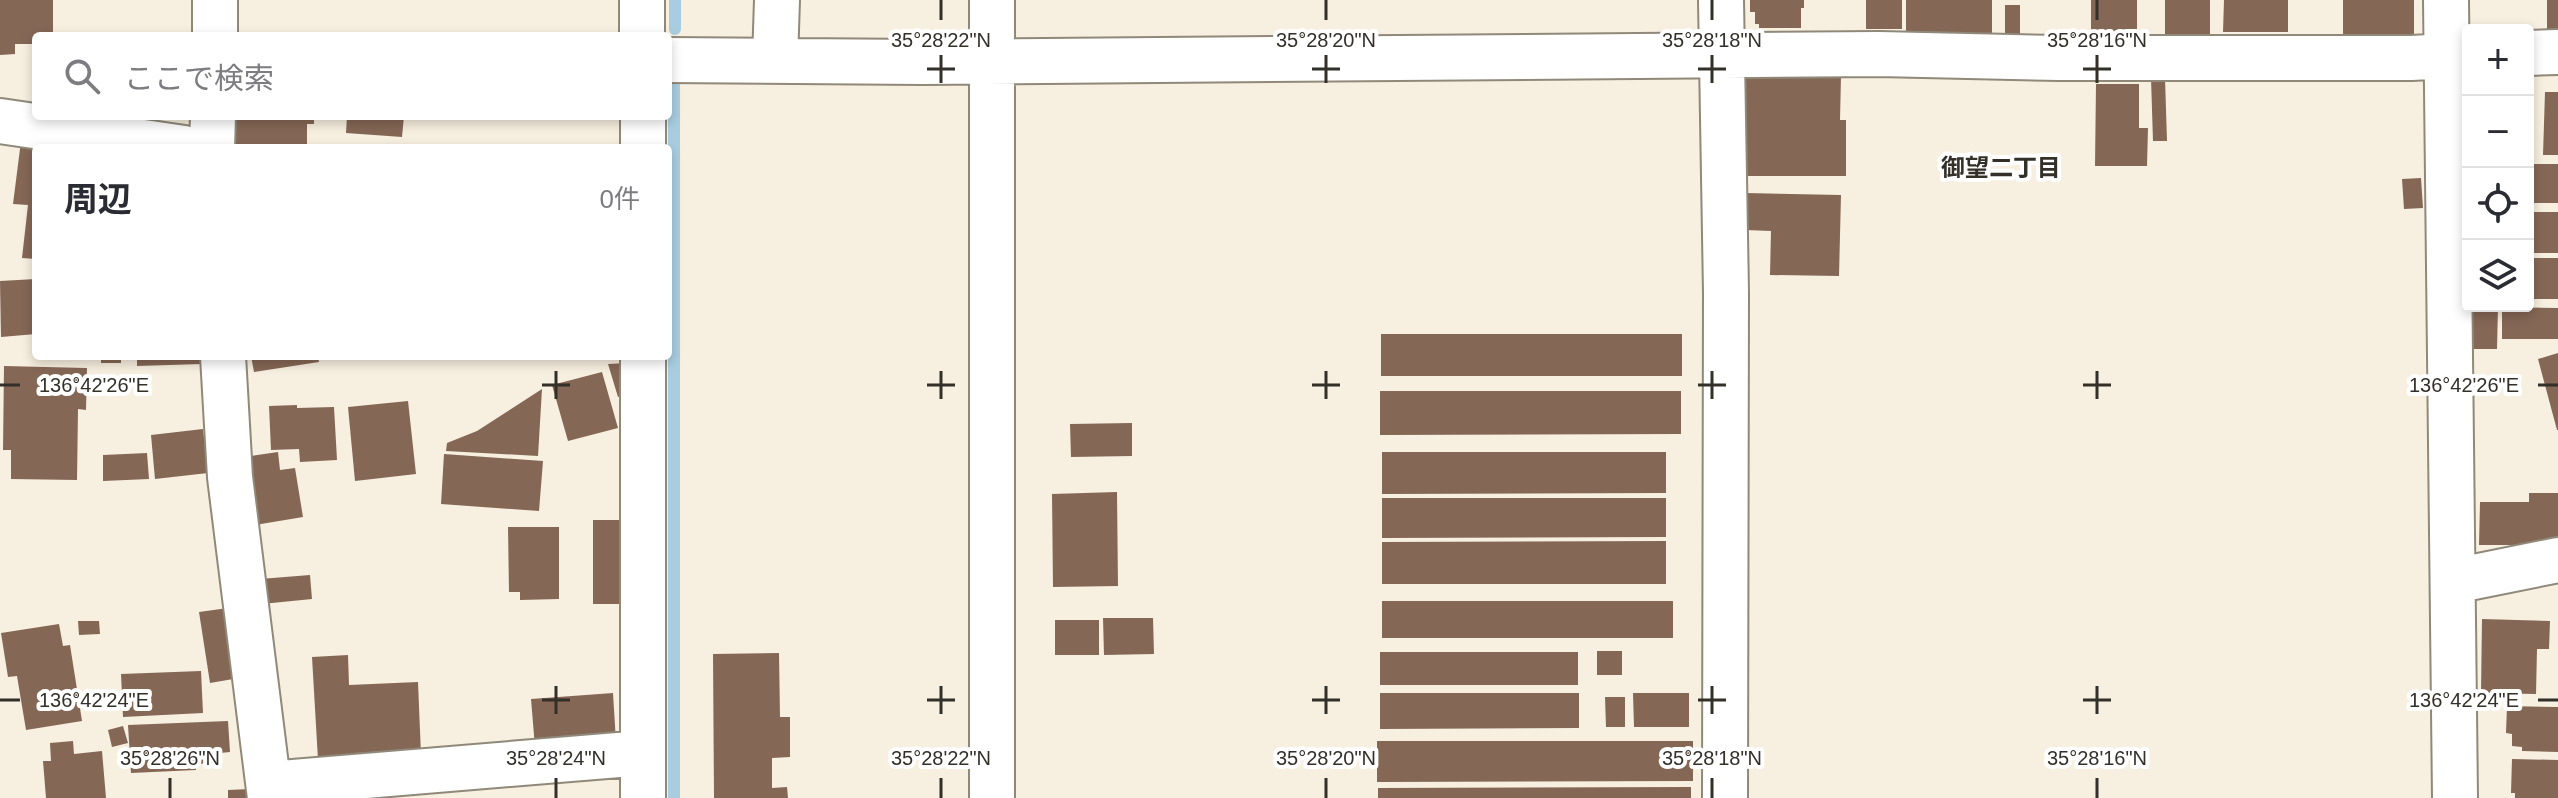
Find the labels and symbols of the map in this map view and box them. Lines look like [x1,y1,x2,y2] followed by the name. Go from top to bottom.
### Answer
[891,29,991,51] text: 35°28'22"N
[1276,29,1376,51] text: 35°28'20"N
[1662,29,1762,51] text: 35°28'18"N
[2047,29,2147,51] text: 35°28'16"N
[1941,154,2061,181] district label: 御望二丁目
[39,374,149,396] text: 136°42'26"E
[2409,374,2519,396] text: 136°42'26"E
[39,689,149,711] text: 136°42'24"E
[2409,689,2519,711] text: 136°42'24"E
[120,747,220,769] text: 35°28'26"N
[506,747,606,769] text: 35°28'24"N
[891,747,991,769] text: 35°28'22"N
[1276,747,1376,769] text: 35°28'20"N
[1662,747,1762,769] text: 35°28'18"N
[2047,747,2147,769] text: 35°28'16"N

